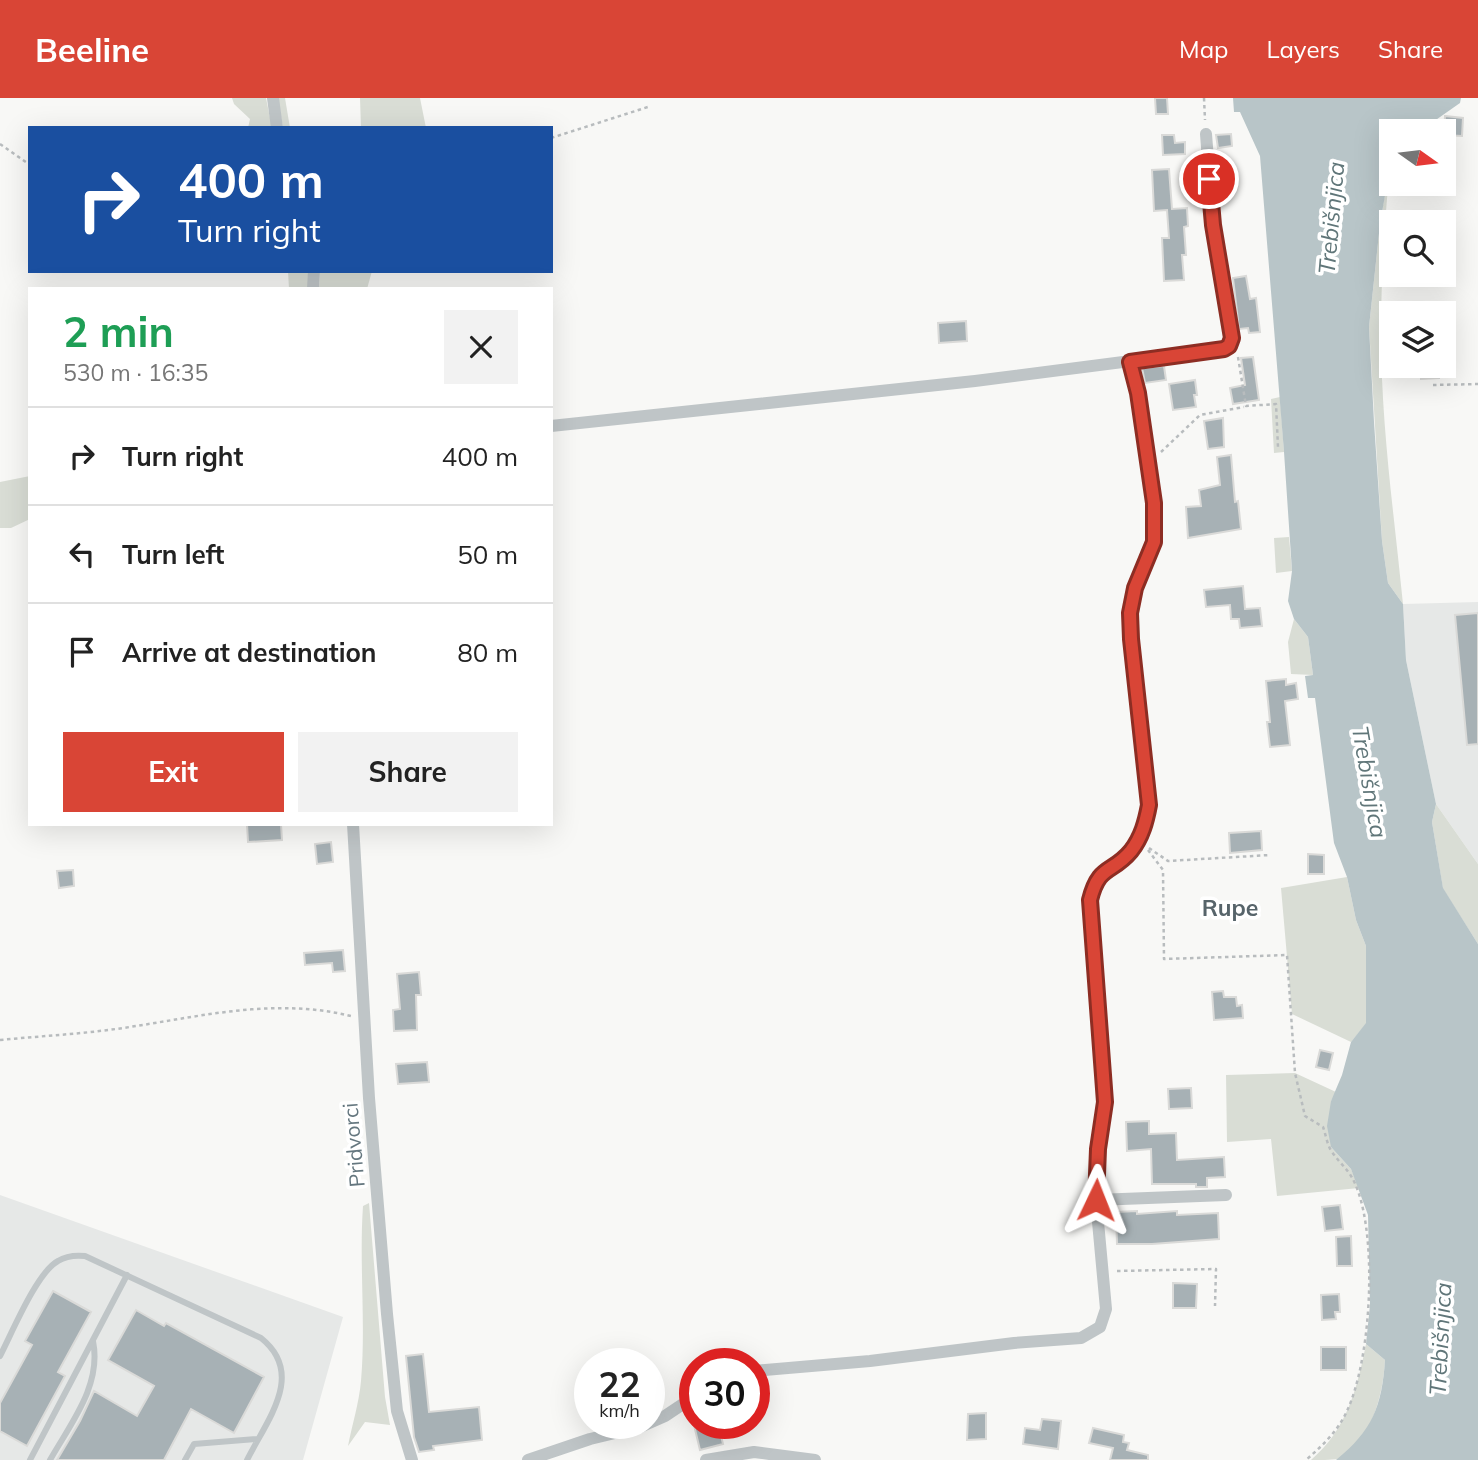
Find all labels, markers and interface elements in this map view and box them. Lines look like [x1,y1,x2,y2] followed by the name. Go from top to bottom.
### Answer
[35,29,149,70] text: Beeline
[1179,34,1228,64] text: Map
[1266,34,1340,64] text: Layers
[1378,34,1443,64] text: Share
[1379,119,1456,196] north arrow
[1379,119,1456,378] map controls
[178,149,324,210] text: 400 m
[1179,149,1239,209] pin
[63,154,154,245] icon: right
[1190,160,1228,198] icon: arrive
[1312,160,1350,276] water label: Trebišnjica
[178,210,321,250] text: Turn right
[1379,210,1456,287] button: search
[1379,301,1456,378] button: layers
[63,305,174,358] text: 2 min
[444,310,518,384] button: close
[63,358,208,387] text: 530 m · 16:35
[63,437,101,475] icon: right
[122,440,243,473] text: Turn right
[442,440,518,473] text: 400 m
[63,535,101,573] icon: left
[122,538,224,571] text: Turn left
[457,538,518,571] text: 50 m
[63,633,101,671] icon: arrive
[122,636,377,669] text: Arrive at destination
[457,636,518,669] text: 80 m
[1346,724,1394,840] water label: Trebišnjica
[63,732,284,812] button: Exit
[298,732,518,812] button: Share
[1202,893,1258,922] district label: Rupe
[336,1102,370,1188] street label: Pridvorci
[1059,1163,1133,1237] position arrow
[1423,1282,1457,1396] water label: Trebišnjica
[679,1348,770,1439] speed limit sign: 30
[598,1362,641,1406] text: 22
[599,1399,640,1422] text: km/h

